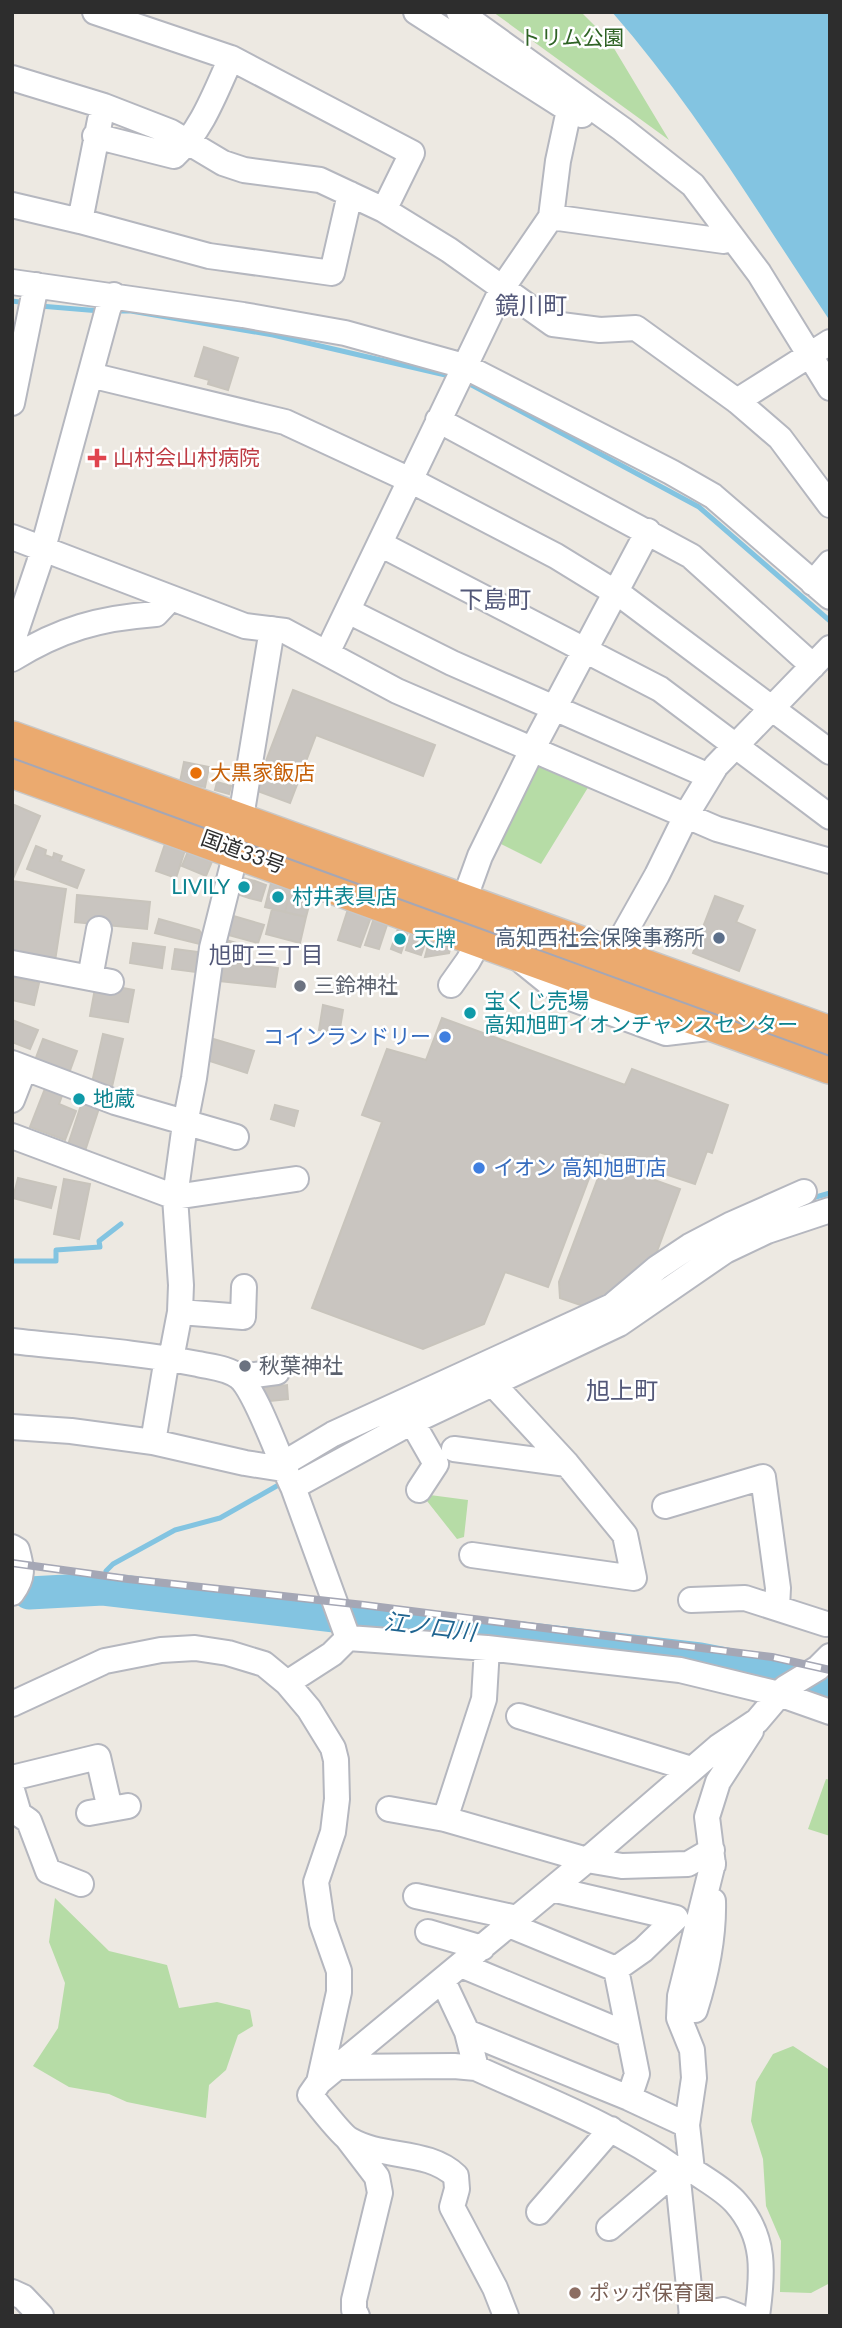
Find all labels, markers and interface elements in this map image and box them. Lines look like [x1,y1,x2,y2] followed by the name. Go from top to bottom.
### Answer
[520,24,625,49] park label: トリム公園
[495,290,567,319] district label: 鏡川町
[113,444,260,469] place label: 山村会山村病院
[87,448,107,468] marker: 山村会山村病院
[459,584,531,613] district label: 下島町
[210,759,315,784] place label: 大黒家飯店
[188,765,204,781] marker: 大黒家飯店
[198,824,289,877] street label: 国道33号
[171,873,231,898] place label: LIVILY
[236,879,252,895] marker: LIVILY
[292,883,397,908] place label: 村井表具店
[270,889,286,905] marker: 村井表具店
[495,924,705,949] place label: 高知西社会保険事務所
[414,925,456,950] place label: 天牌
[711,930,727,946] marker: 高知西社会保険事務所
[392,931,408,947] marker: 天牌
[209,940,324,968] district label: 旭町三丁目
[314,972,398,997] place label: 三鈴神社
[292,978,308,994] marker: 三鈴神社
[484,987,798,1036] place label: 宝くじ売場 高知旭町イオンチャンスセンター
[462,1005,478,1021] marker: 宝くじ売場 高知旭町イオンチャンスセンター
[263,1023,431,1048] place label: コインランドリー
[437,1029,453,1045] marker: コインランドリー
[93,1085,135,1110] place label: 地蔵
[71,1091,87,1107] marker: 地蔵
[493,1154,666,1179] place label: イオン 高知旭町店
[471,1160,487,1176] marker: イオン 高知旭町店
[259,1352,343,1377] place label: 秋葉神社
[237,1358,253,1374] marker: 秋葉神社
[586,1375,658,1404] district label: 旭上町
[383,1607,480,1646] water label: 江ノ口川
[589,2279,715,2304] place label: ポッポ保育園
[567,2285,583,2301] marker: ポッポ保育園

